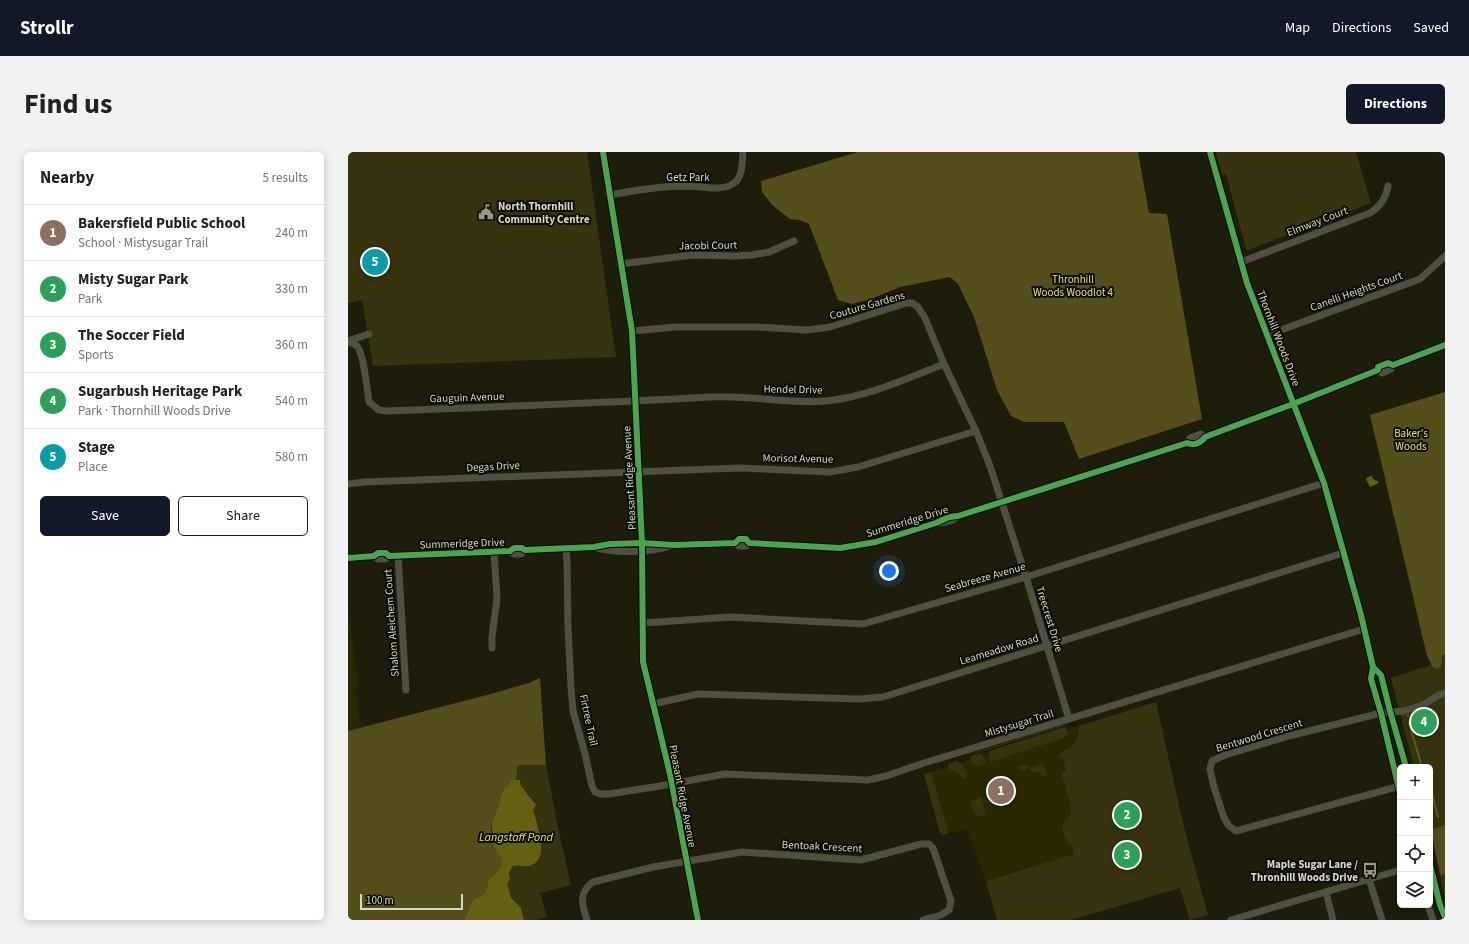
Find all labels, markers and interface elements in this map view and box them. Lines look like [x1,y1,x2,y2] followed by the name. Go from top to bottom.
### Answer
[20,15,74,42] text: Strollr
[1285,18,1310,38] text: Map
[1332,18,1391,38] text: Directions
[1413,18,1449,38] text: Saved
[24,84,112,124] text: Find us
[1346,84,1445,124] button: Directions
[40,166,94,190] text: Nearby
[263,169,308,187] text: 5 results
[666,170,710,185] street label: Getz Park
[498,199,590,227] place label: North Thornhill Community Centre
[477,203,495,221] public building icon: North Thornhill Community Centre
[1285,203,1350,240] street label: Elmway Court
[78,213,245,234] text: Bakersfield Public School
[50,224,56,242] text: 1
[275,224,308,242] text: 240 m
[78,234,208,252] text: School · Mistysugar Trail
[679,237,738,254] street label: Jacobi Court
[362,247,388,277] pin: 5
[1308,268,1405,315] street label: Canelli Heights Court
[78,269,188,290] text: Misty Sugar Park
[1033,272,1114,300] park label: Thronhill Woods Woodlot 4
[50,280,56,298] text: 2
[275,280,308,298] text: 330 m
[828,287,907,323] street label: Couture Gardens
[1253,288,1304,389] street label: Thornhill Woods Drive
[78,290,102,308] text: Park
[78,325,185,346] text: The Soccer Field
[50,336,56,354] text: 3
[275,336,308,354] text: 360 m
[78,346,113,364] text: Sports
[78,381,242,402] text: Sugarbush Heritage Park
[763,381,823,398] street label: Hendel Drive
[429,389,505,406] street label: Gauguin Avenue
[50,392,56,410] text: 4
[275,392,308,410] text: 540 m
[78,402,231,420] text: Park · Thornhill Woods Drive
[619,425,640,530] street label: Pleasant Ridge Avenue
[1394,426,1428,454] park label: Baker's Woods
[78,437,115,458] text: Stage
[50,448,56,466] text: 5
[275,448,308,466] text: 580 m
[763,450,834,467] street label: Morisot Avenue
[78,458,107,476] text: Place
[466,458,521,475] street label: Degas Drive
[40,496,170,536] button: Save
[178,496,308,536] button: Share
[864,502,951,541] street label: Summeridge Drive
[419,535,505,552] street label: Summeridge Drive
[943,559,1028,596] street label: Seabreeze Avenue
[879,561,899,581] your location
[380,568,403,677] street label: Shalom Aleichem Court
[1032,584,1067,655] street label: Treecrest Drive
[958,630,1040,669] street label: Leameadow Road
[576,693,601,748] street label: Firtree Trail
[983,706,1056,741] street label: Mistysugar Trail
[1411,707,1437,737] pin: 4
[1214,715,1305,756] street label: Bentwood Crescent
[665,744,700,849] street label: Pleasant Ridge Avenue
[1397,764,1433,908] map controls
[1397,764,1433,800] button: +
[988,776,1014,806] pin: 1
[1114,800,1140,830] pin: 2
[1397,800,1433,836] button: −
[479,829,553,846] water label: Langstaff Pond
[1397,836,1433,872] button: locate
[781,837,863,856] street label: Bentoak Crescent
[1114,840,1140,870] pin: 3
[1251,857,1358,885] place label: Maple Sugar Lane / Thronhill Woods Drive
[1361,861,1379,879] bus stop icon: Maple Sugar Lane / Thronhill Woods Drive
[1397,872,1433,908] button: layers
[360,892,463,911] scale bar
[366,893,394,908] text: 100 m

